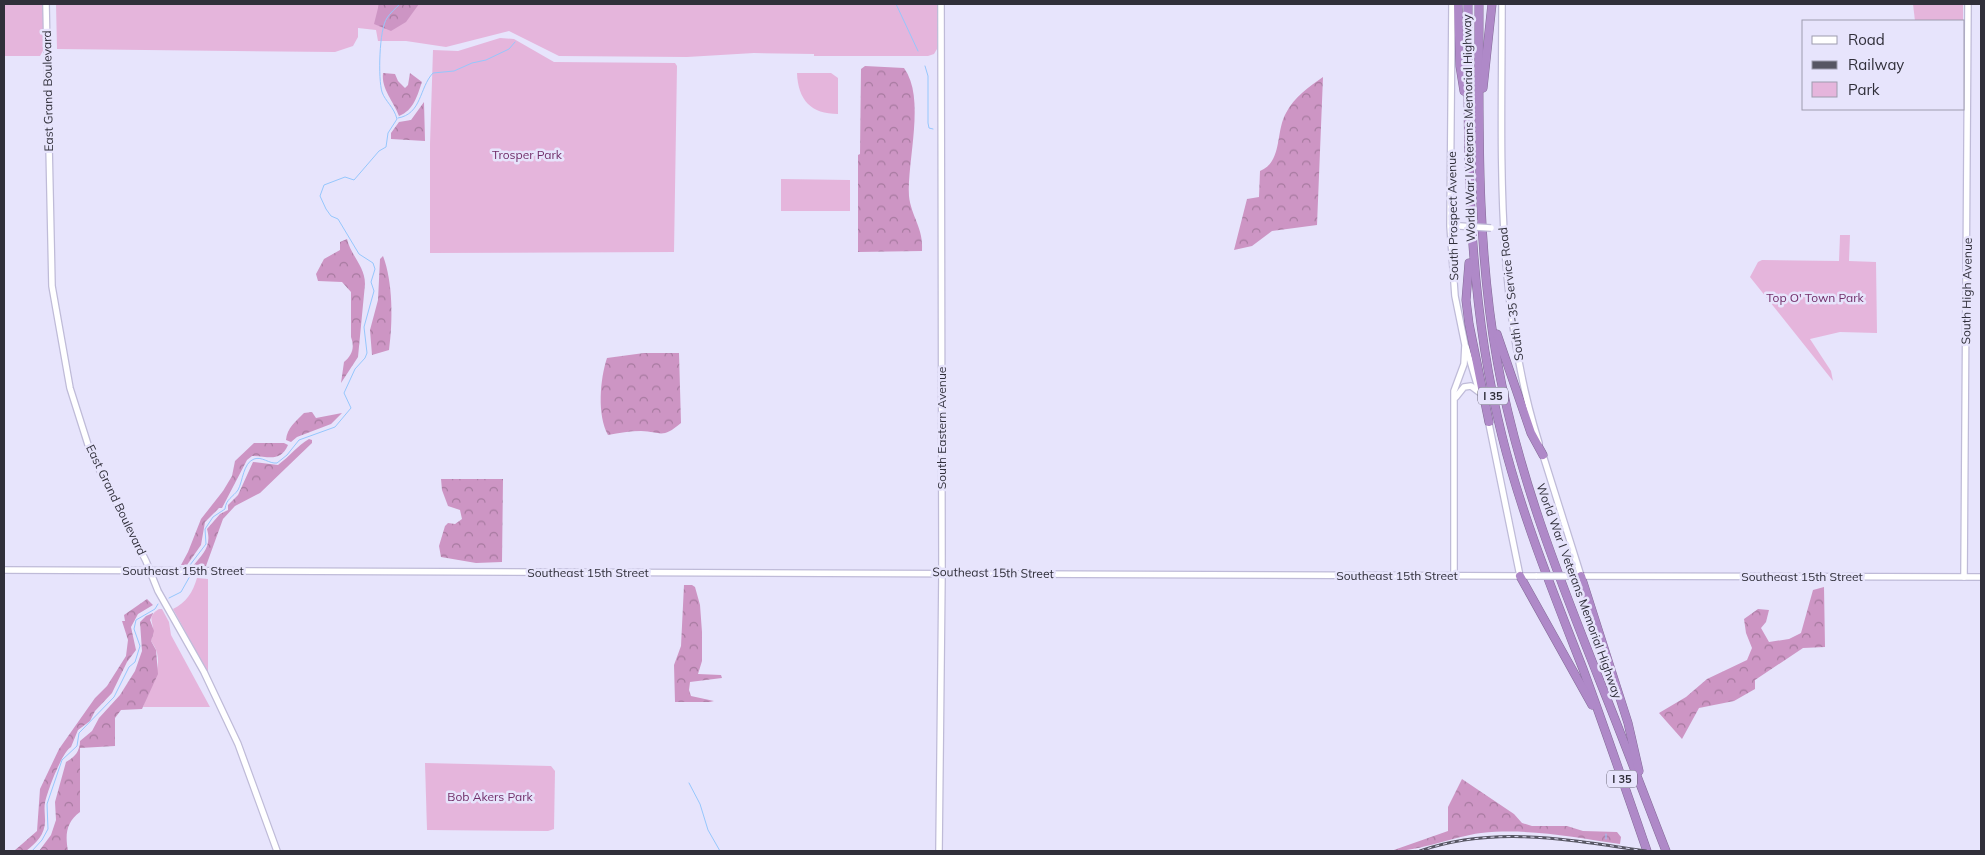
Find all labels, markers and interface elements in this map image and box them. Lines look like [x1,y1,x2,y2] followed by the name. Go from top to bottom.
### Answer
[1459,13,1478,242] street label: World War I Veterans Memorial Highway
[1802,20,1965,110] legend
[39,30,56,152] street label: East Grand Boulevard
[1848,30,1885,49] text: Road
[1848,55,1904,74] text: Railway
[1848,80,1880,99] text: Park
[492,147,563,162] park label: Trosper Park
[1444,151,1461,281] street label: South Prospect Avenue
[1495,227,1526,362] street label: South I-35 Service Road
[1958,237,1975,345] street label: South High Avenue
[1766,290,1865,305] park label: Top O' Town Park
[934,367,949,489] street label: South Eastern Avenue
[1478,388,1508,404] road number: I 35
[83,442,150,558] street label: East Grand Boulevard
[1533,481,1626,701] street label: World War I Veterans Memorial Highway
[122,563,244,578] street label: Southeast 15th Street
[932,564,1054,581] street label: Southeast 15th Street
[527,565,649,580] street label: Southeast 15th Street
[1336,568,1458,583] street label: Southeast 15th Street
[1741,569,1863,584] street label: Southeast 15th Street
[1607,771,1637,788] road number: I 35
[447,789,533,804] park label: Bob Akers Park

